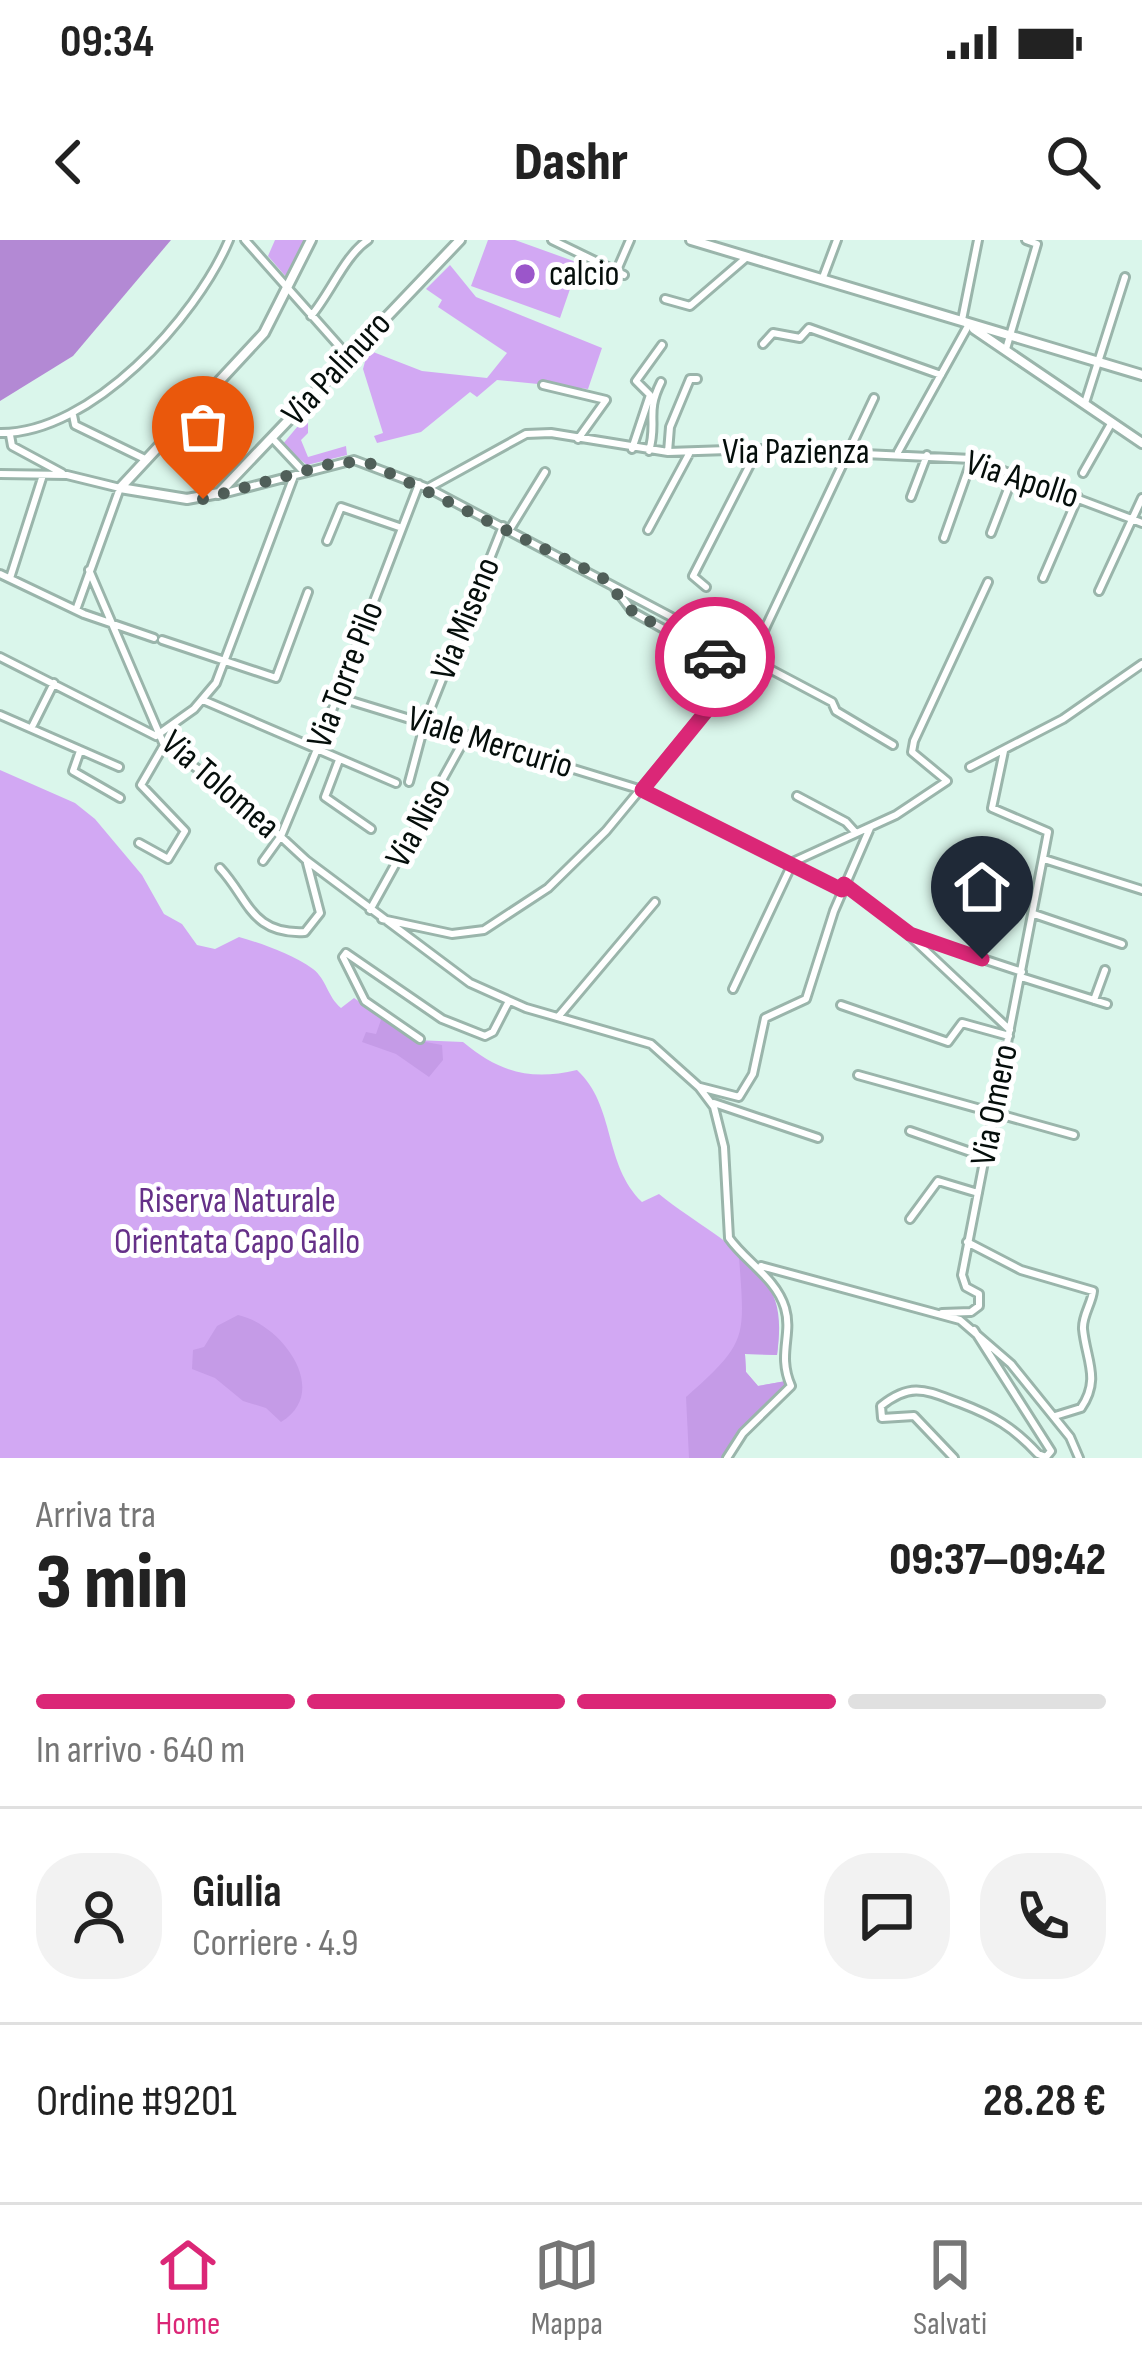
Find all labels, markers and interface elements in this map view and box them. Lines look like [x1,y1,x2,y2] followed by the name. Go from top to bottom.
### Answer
[60,15,154,70] text: 09:34
[36,129,102,195] icon: back
[1040,129,1106,195] icon: search
[514,130,628,195] text: Dashr
[549,253,620,296] place label: calcio
[512,261,538,287] marker: calcio
[273,303,401,435] street label: Via Palinuro
[152,376,254,499] pin
[170,394,236,460] icon: bag
[722,431,870,474] street label: Via Pazienza
[960,442,1084,518] street label: Via Apollo
[422,551,510,687] street label: Via Miseno
[298,596,394,754] street label: Via Torre Pilo
[655,597,775,717] courier
[682,624,748,690] icon: car
[402,697,578,789] street label: Viale Mercurio
[152,722,288,848] street label: Via Tolomea
[377,771,461,875] street label: Via Niso
[931,836,1033,959] pin
[949,854,1015,920] icon: home
[962,1041,1028,1169] street label: Via Omero
[114,1180,360,1264] park label: Riserva Naturale Orientata Capo Gallo
[36,1492,156,1539] text: Arriva tra
[889,1533,1106,1588] text: 09:37–09:42
[36,1537,188,1630] text: 3 min
[36,1727,245,1774] text: In arrivo · 640 m
[36,1853,162,1979] button: person
[824,1853,950,1979] button: chat
[980,1853,1106,1979] button: phone
[192,1865,282,1920] text: Giulia
[192,1920,359,1967] text: Corriere · 4.9
[36,2074,237,2129] text: Ordine #9201
[983,2074,1106,2129] text: 28.28 €
[155,2232,221,2344] tab: Home
[531,2232,603,2344] tab: Mappa
[913,2232,987,2344] tab: Salvati

